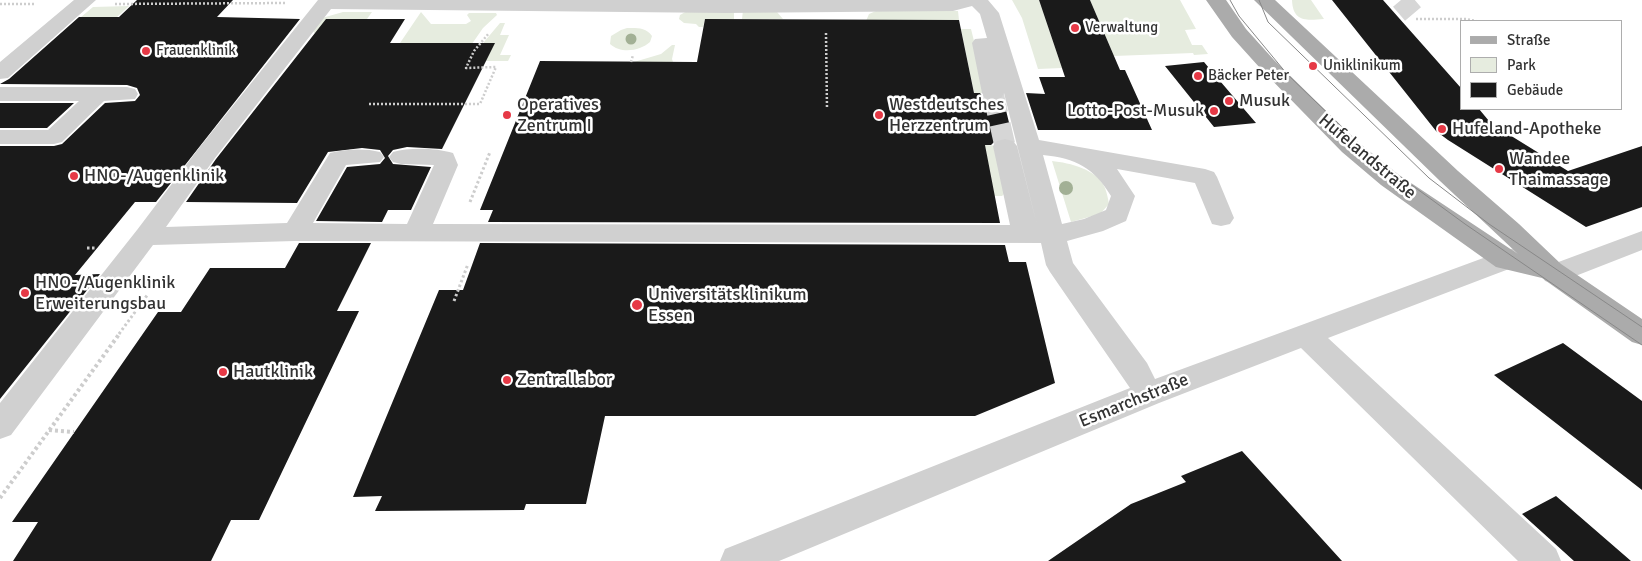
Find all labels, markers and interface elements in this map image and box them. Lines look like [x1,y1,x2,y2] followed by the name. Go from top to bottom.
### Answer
[1085,19,1158,37] place label: Verwaltung
[1460,20,1622,110] legend
[1069,22,1081,34] marker: Verwaltung
[1507,31,1551,49] text: Straße
[156,42,236,60] place label: Frauenklinik
[140,45,152,57] marker: Frauenklinik
[1507,56,1536,74] text: Park
[1323,57,1401,75] place label: Uniklinikum
[1307,60,1319,72] marker: Uniklinikum
[1208,67,1289,85] place label: Bäcker Peter
[1192,70,1204,82] marker: Bäcker Peter
[1507,81,1563,99] text: Gebäude
[1239,90,1290,112] place label: Musuk
[517,94,599,136] place label: Operatives Zentrum I
[889,94,1004,136] place label: Westdeutsches Herzzentrum
[1223,95,1235,107] marker: Musuk
[1067,100,1204,122] place label: Lotto-Post-Musuk
[1208,105,1220,117] marker: Lotto-Post-Musuk
[501,109,513,121] marker: Operatives Zentrum I
[873,109,885,121] marker: Westdeutsches Herzzentrum
[1314,110,1420,204] street label: Hufelandstraße
[1452,118,1601,140] place label: Hufeland-Apotheke
[1436,123,1448,135] marker: Hufeland-Apotheke
[1509,148,1608,190] place label: Wandee Thaimassage
[1493,163,1505,175] marker: Wandee Thaimassage
[84,165,224,187] place label: HNO-/Augenklinik
[68,170,80,182] marker: HNO-/Augenklinik
[35,272,175,314] place label: HNO-/Augenklinik Erweiterungsbau
[648,284,807,326] place label: Universitätsklinikum Essen
[19,287,31,299] marker: HNO-/Augenklinik Erweiterungsbau
[630,298,644,312] marker: Universitätsklinikum Essen
[233,361,313,383] place label: Hautklinik
[217,366,229,378] marker: Hautklinik
[517,369,612,391] place label: Zentrallabor
[1076,369,1192,433] street label: Esmarchstraße
[501,374,513,386] marker: Zentrallabor

